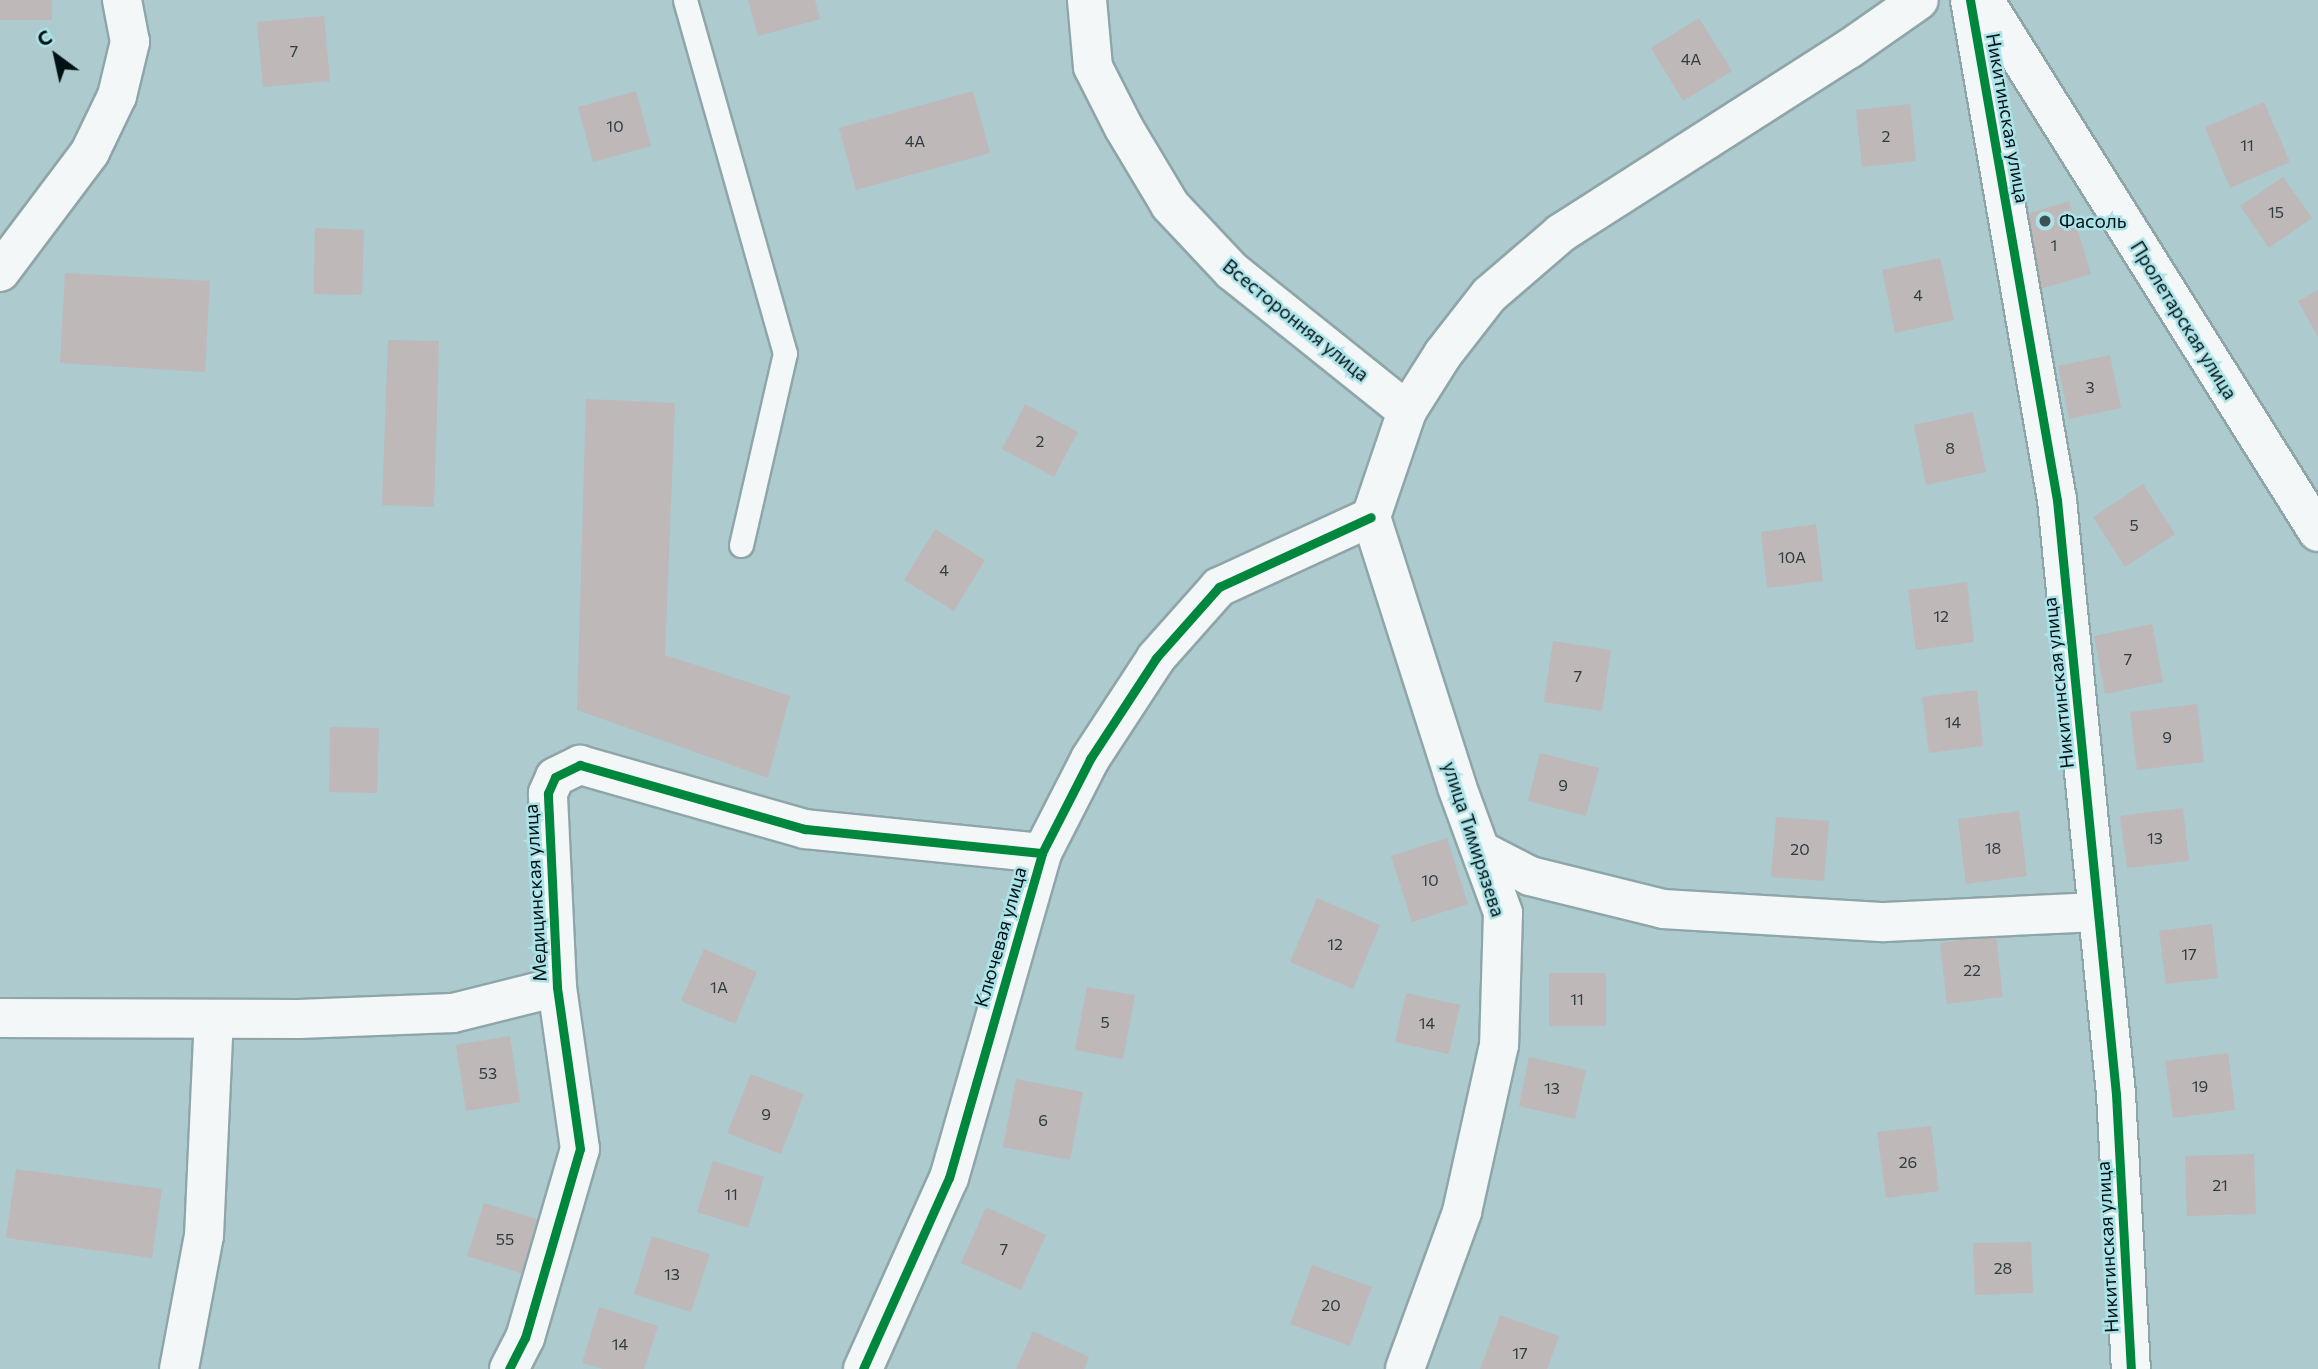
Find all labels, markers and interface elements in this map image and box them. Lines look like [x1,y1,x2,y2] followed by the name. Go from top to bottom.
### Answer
[21,21,91,91] north arrow
[33,25,56,51] text: С
[1982,31,2034,205] street label: Никитинская улица
[290,41,298,61] house number: 7
[1681,49,1701,69] house number: 4А
[606,116,624,136] house number: 10
[1882,126,1890,146] house number: 2
[905,131,925,151] house number: 4А
[2240,135,2254,155] house number: 11
[2268,202,2284,222] house number: 15
[2059,210,2126,232] place label: Фасоль
[2037,213,2053,229] marker: Фасоль
[2051,235,2057,255] house number: 1
[2126,237,2242,403] street label: Пролетарская улица
[1219,254,1373,386] street label: Всесторонняя улица
[1913,285,1923,305] house number: 4
[2085,377,2095,397] house number: 3
[1036,431,1044,451] house number: 2
[1945,438,1955,458] house number: 8
[2129,515,2139,535] house number: 5
[1778,547,1806,567] house number: 10А
[939,560,949,580] house number: 4
[2038,596,2078,770] street label: Никитинская улица
[1933,606,1949,626] house number: 12
[2124,649,2132,669] house number: 7
[1574,666,1582,686] house number: 7
[1945,712,1961,732] house number: 14
[2162,727,2172,747] house number: 9
[1438,759,1510,919] street label: улица Тимирязева
[1558,775,1568,795] house number: 9
[519,804,551,982] street label: Медицинская улица
[2147,828,2163,848] house number: 13
[1985,838,2001,858] house number: 18
[1790,839,1810,859] house number: 20
[969,864,1031,1010] street label: Ключевая улица
[1421,870,1439,890] house number: 10
[1327,934,1343,954] house number: 12
[2181,944,2197,964] house number: 17
[1963,960,1981,980] house number: 22
[710,977,728,997] house number: 1А
[1570,989,1584,1009] house number: 11
[1100,1012,1110,1032] house number: 5
[1419,1013,1435,1033] house number: 14
[479,1063,497,1083] house number: 53
[2192,1076,2208,1096] house number: 19
[1544,1078,1560,1098] house number: 13
[761,1104,771,1124] house number: 9
[1038,1110,1048,1130] house number: 6
[1899,1152,1917,1172] house number: 26
[2091,1161,2123,1333] street label: Никитинская улица
[2212,1175,2228,1195] house number: 21
[724,1184,738,1204] house number: 11
[496,1229,514,1249] house number: 55
[1000,1239,1008,1259] house number: 7
[1994,1258,2012,1278] house number: 28
[664,1264,680,1284] house number: 13
[1321,1295,1341,1315] house number: 20
[612,1334,628,1354] house number: 14
[1512,1343,1528,1363] house number: 17

